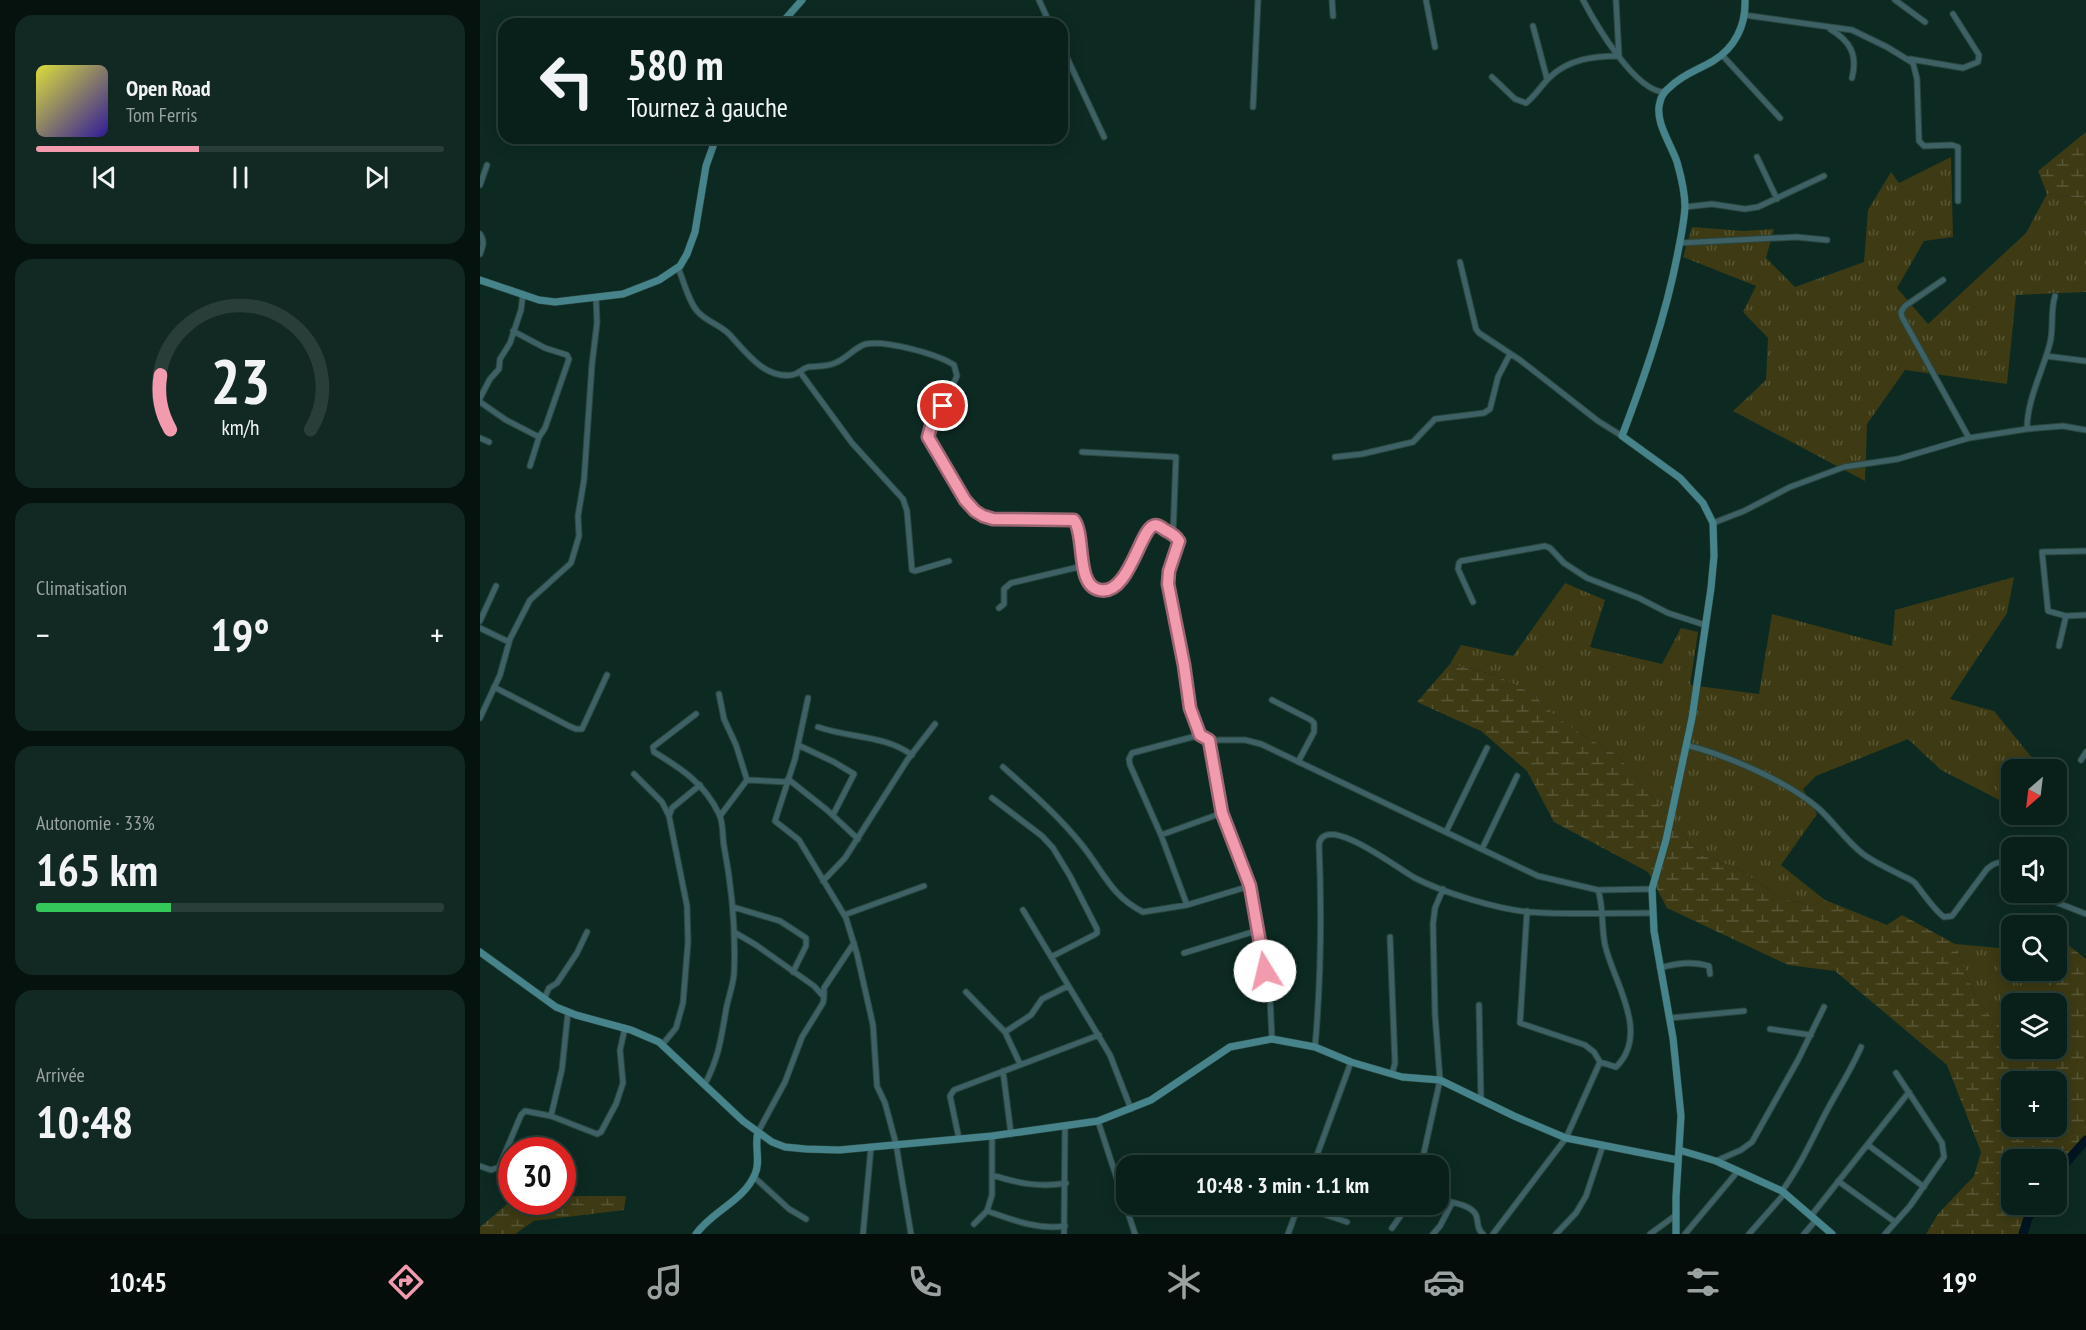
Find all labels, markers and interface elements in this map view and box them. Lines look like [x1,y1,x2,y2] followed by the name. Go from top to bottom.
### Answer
[627,37,724,92] text: 580 m
[528,42,606,120] icon: left
[126,74,211,102] text: Open Road
[627,90,788,124] text: Tournez à gauche
[126,102,197,128] text: Tom Ferris
[88,161,121,194] icon: previous
[224,161,257,194] icon: pause
[360,161,393,194] icon: next
[210,340,270,421] text: 23
[917,380,968,431] pin
[926,389,959,422] icon: arrive
[221,414,259,442] text: km/h
[36,575,127,601] text: Climatisation
[210,605,270,663] text: 19°
[36,613,50,656] text: −
[430,613,444,656] text: +
[2001,759,2067,825] north arrow
[2001,759,2067,1215] map controls
[36,810,155,836] text: Autonomie · 33%
[2001,837,2067,903] button: sound
[36,840,158,898] text: 165 km
[2001,915,2067,981] button: search
[1233,939,1297,1003] position arrow
[2001,993,2067,1059] button: layers
[36,1062,85,1088] text: Arrivée
[2001,1071,2067,1137] button: +
[36,1092,133,1150] text: 10:48
[498,1137,576,1215] speed limit sign: 30
[2001,1149,2067,1215] button: −
[1196,1171,1369,1199] text: 10:48 · 3 min · 1.1 km
[385,1261,427,1303] icon: directions
[644,1261,686,1303] icon: music
[904,1261,946,1303] icon: phone
[1163,1261,1205,1303] icon: climate
[1423,1261,1465,1303] icon: car
[1682,1261,1724,1303] icon: filters
[109,1265,167,1299] text: 10:45
[1942,1265,1977,1299] text: 19°

